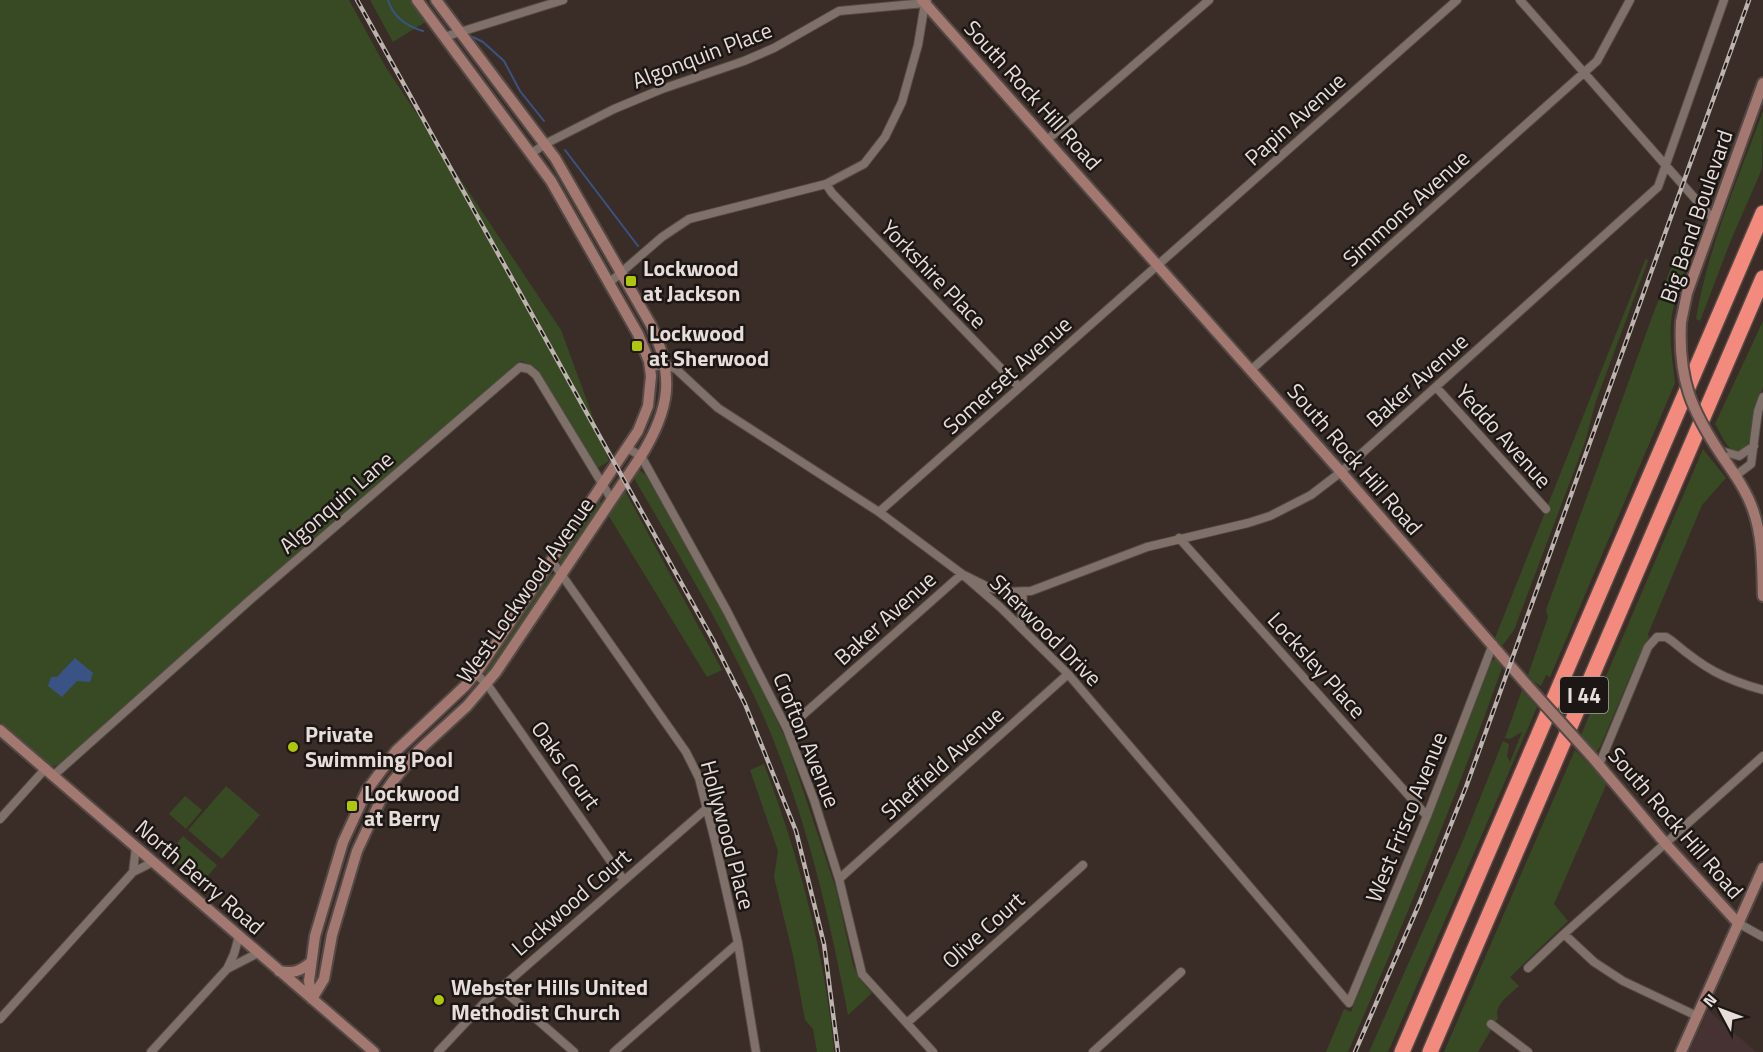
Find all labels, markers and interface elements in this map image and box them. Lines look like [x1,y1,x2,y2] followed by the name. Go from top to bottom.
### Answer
[956,12,1110,178] street label: South Rock Hill Road
[627,13,777,97] street label: Algonquin Place
[1237,64,1353,174] street label: Papin Avenue
[1651,125,1741,307] street label: Big Bend Boulevard
[1335,142,1477,274] street label: Simmons Avenue
[873,212,995,336] street label: Yorkshire Place
[643,251,740,310] place label: Lockwood at Jackson
[624,274,638,288] marker: Lockwood at Jackson
[935,308,1079,442] street label: Somerset Avenue
[649,316,769,375] place label: Lockwood at Sherwood
[1358,325,1476,435] street label: Baker Avenue
[630,339,644,353] marker: Lockwood at Sherwood
[1279,375,1431,543] street label: South Rock Hill Road
[1448,376,1560,496] street label: Yeddo Avenue
[271,443,401,561] street label: Algonquin Lane
[448,490,602,690] street label: West Lockwood Avenue
[826,563,944,673] street label: Baker Avenue
[982,566,1110,694] street label: Sherwood Drive
[1260,604,1374,726] street label: Locksley Place
[764,667,850,813] street label: Crofton Avenue
[1560,677,1608,713] road number: I 44
[873,698,1011,828] street label: Sheffield Avenue
[523,714,609,817] street label: Oaks Court
[305,717,453,776] place label: Private Swimming Pool
[1356,727,1456,907] street label: West Frisco Avenue
[1600,739,1752,907] street label: South Rock Hill Road
[286,740,300,754] marker: Private Swimming Pool
[692,757,764,913] street label: Hollywood Place
[364,776,460,835] place label: Lockwood at Berry
[345,799,359,813] marker: Lockwood at Berry
[128,811,272,943] street label: North Berry Road
[504,840,639,964] street label: Lockwood Court
[934,883,1032,976] street label: Olive Court
[451,970,648,1029] place label: Webster Hills United Methodist Church
[1691,980,1751,1040] north arrow
[1697,988,1722,1012] text: N
[432,993,446,1007] marker: Webster Hills United Methodist Church

